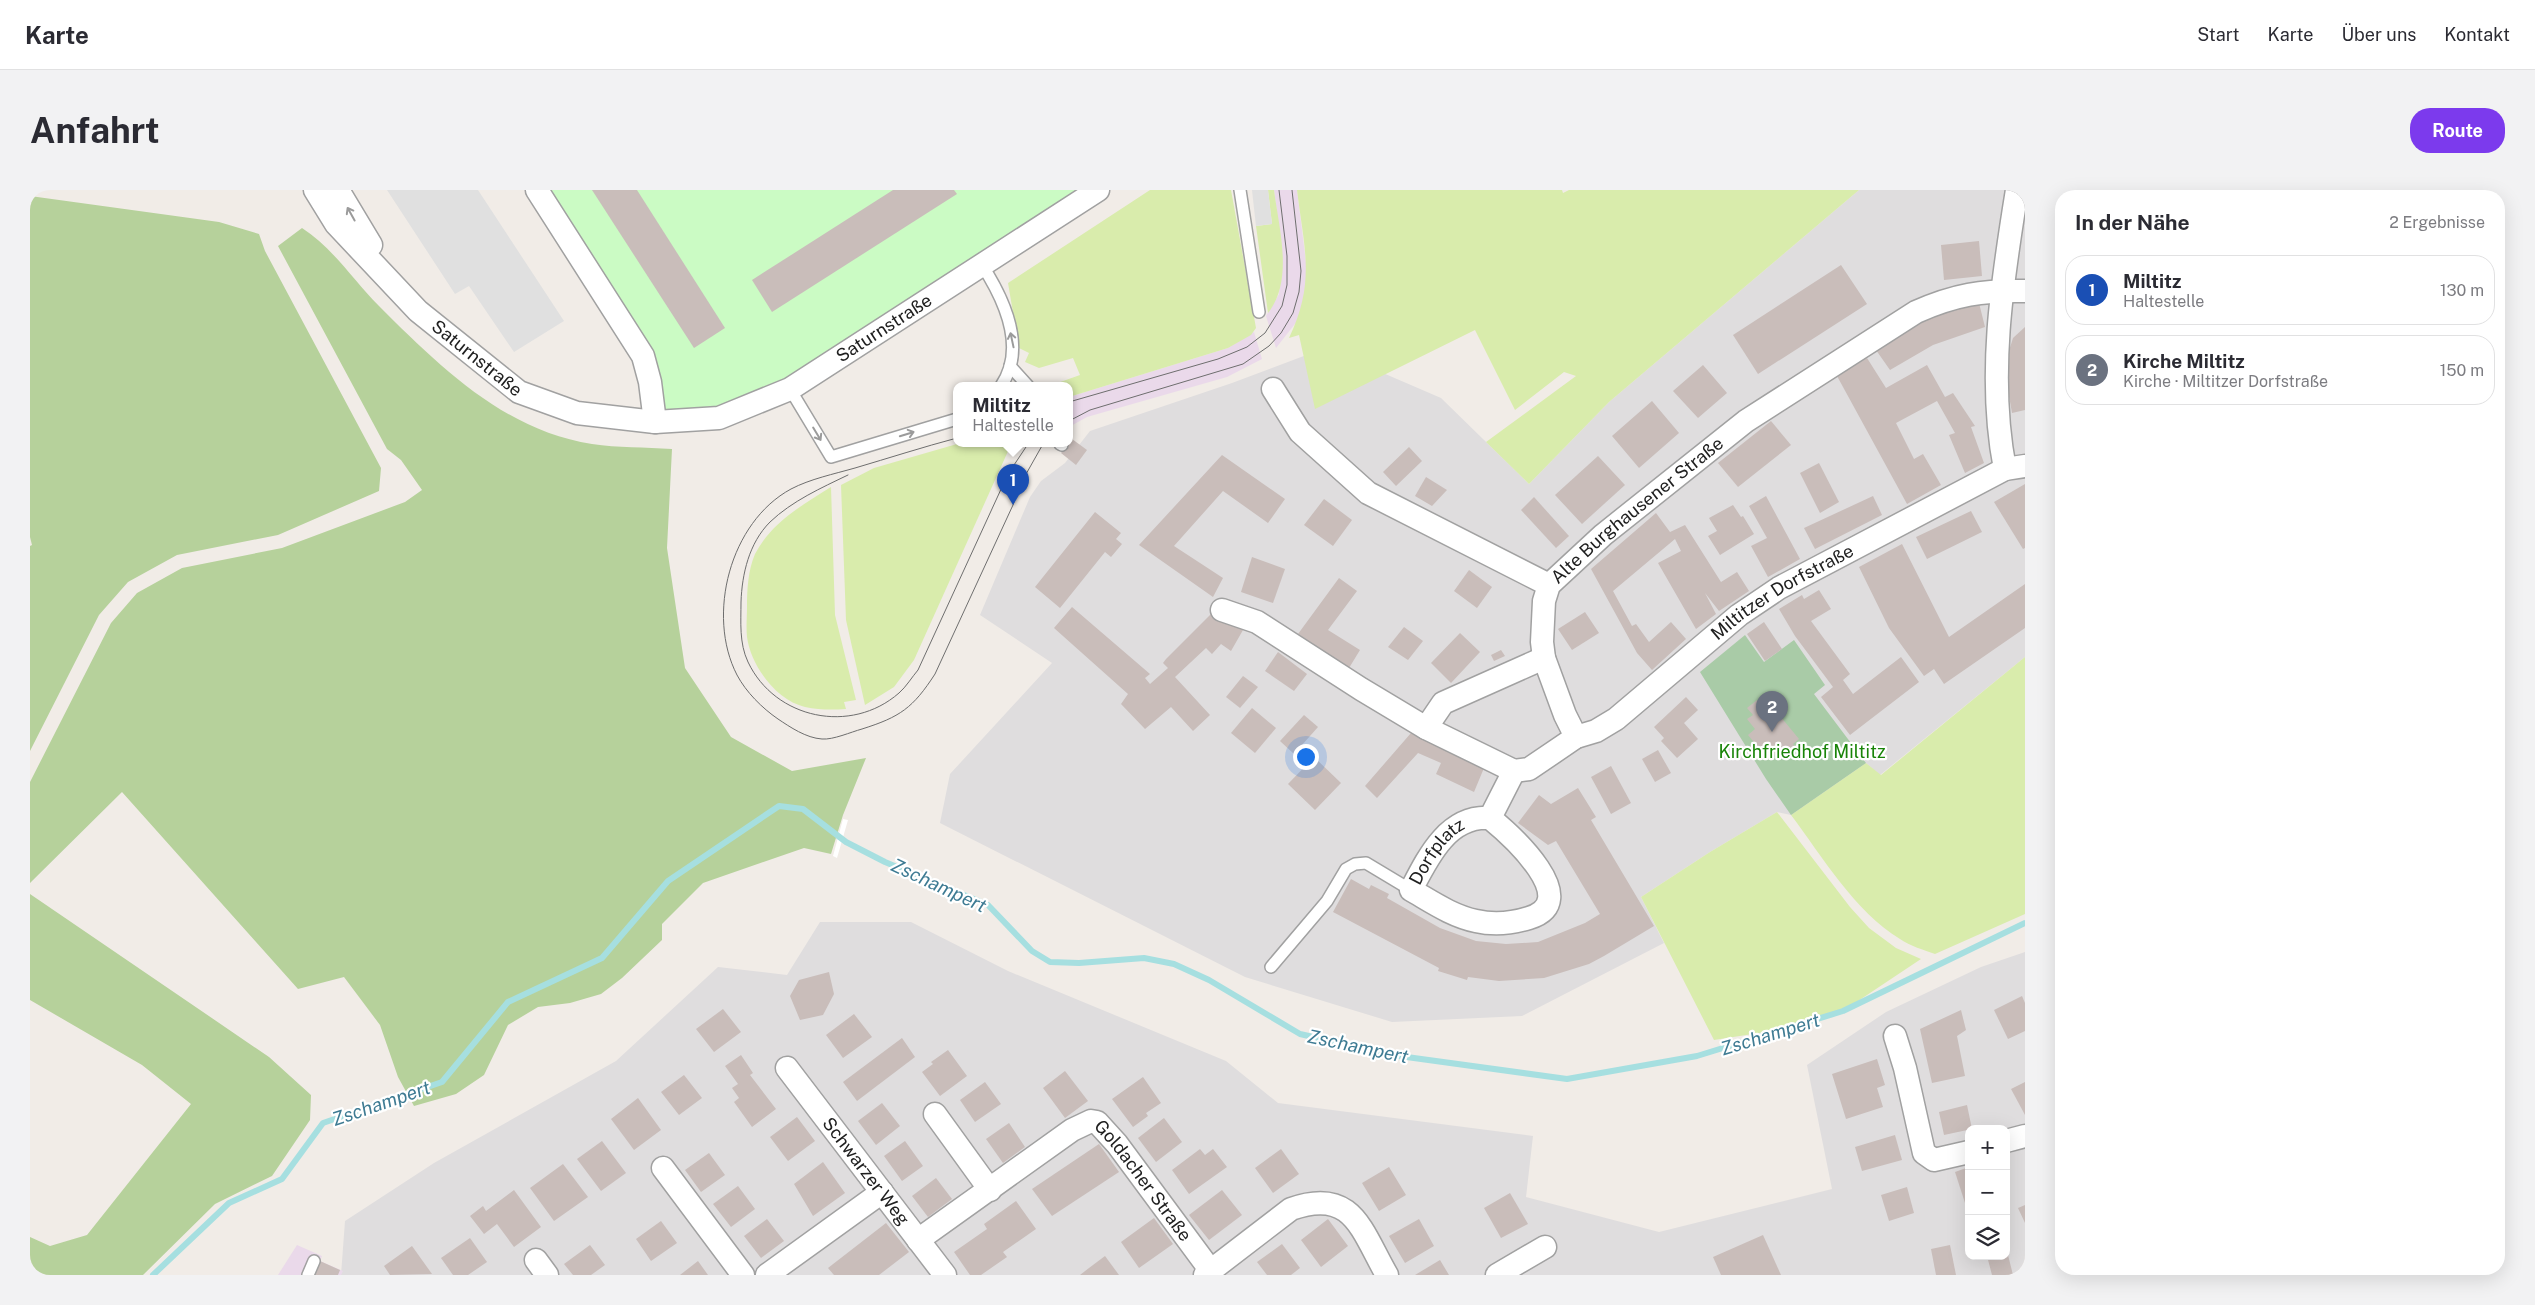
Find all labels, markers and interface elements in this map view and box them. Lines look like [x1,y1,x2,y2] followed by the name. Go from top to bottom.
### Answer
[25,21,89,49] text: Karte
[2197,24,2240,45] text: Start
[2268,24,2313,45] text: Karte
[2341,24,2416,45] text: Über uns
[2444,24,2510,45] text: Kontakt
[2410,108,2505,153] button: Route
[30,110,160,151] text: Anfahrt
[346,206,356,221] one-way arrow
[2075,210,2190,235] text: In der Nähe
[2389,213,2485,232] text: 2 Ergebnisse
[2123,270,2181,292] text: Miltitz
[2089,281,2095,300] text: 1
[2440,281,2484,300] text: 130 m
[832,289,936,366] street label: Saturnstraße
[2123,292,2204,311] text: Haltestelle
[428,315,527,400] street label: Saturnstraße
[1006,333,1016,349] one-way arrow
[2123,350,2245,372] text: Kirche Miltitz
[2087,361,2097,380] text: 2
[2440,361,2484,380] text: 150 m
[2123,372,2328,391] text: Kirche · Miltitzer Dorfstraße
[953,382,1073,447] popup
[972,394,1031,416] text: Miltitz
[972,416,1054,435] text: Haltestelle
[812,426,822,440] one-way arrow
[899,428,915,438] one-way arrow
[1547,432,1727,588] street label: Alte Burghausener Straße
[997,464,1029,505] pin: 1
[1707,540,1857,644] street label: Miltitzer Dorfstraße
[1756,691,1788,732] pin: 2
[1718,741,1886,762] park label: Kirchfriedhof Miltitz
[1293,744,1319,770] your location
[1405,814,1468,888] street label: Dorfplatz
[888,853,990,917] water label: Zschampert
[1718,1008,1822,1060] water label: Zschampert
[1305,1025,1411,1067] water label: Zschampert
[329,1076,433,1130] water label: Zschampert
[818,1113,914,1229] street label: Schwarzer Weg
[1090,1115,1196,1245] street label: Goldacher Straße
[1965,1125,2010,1260] map controls
[1965,1125,2010,1170] button: +
[1965,1170,2010,1215] button: −
[1965,1215,2010,1260] button: layers

